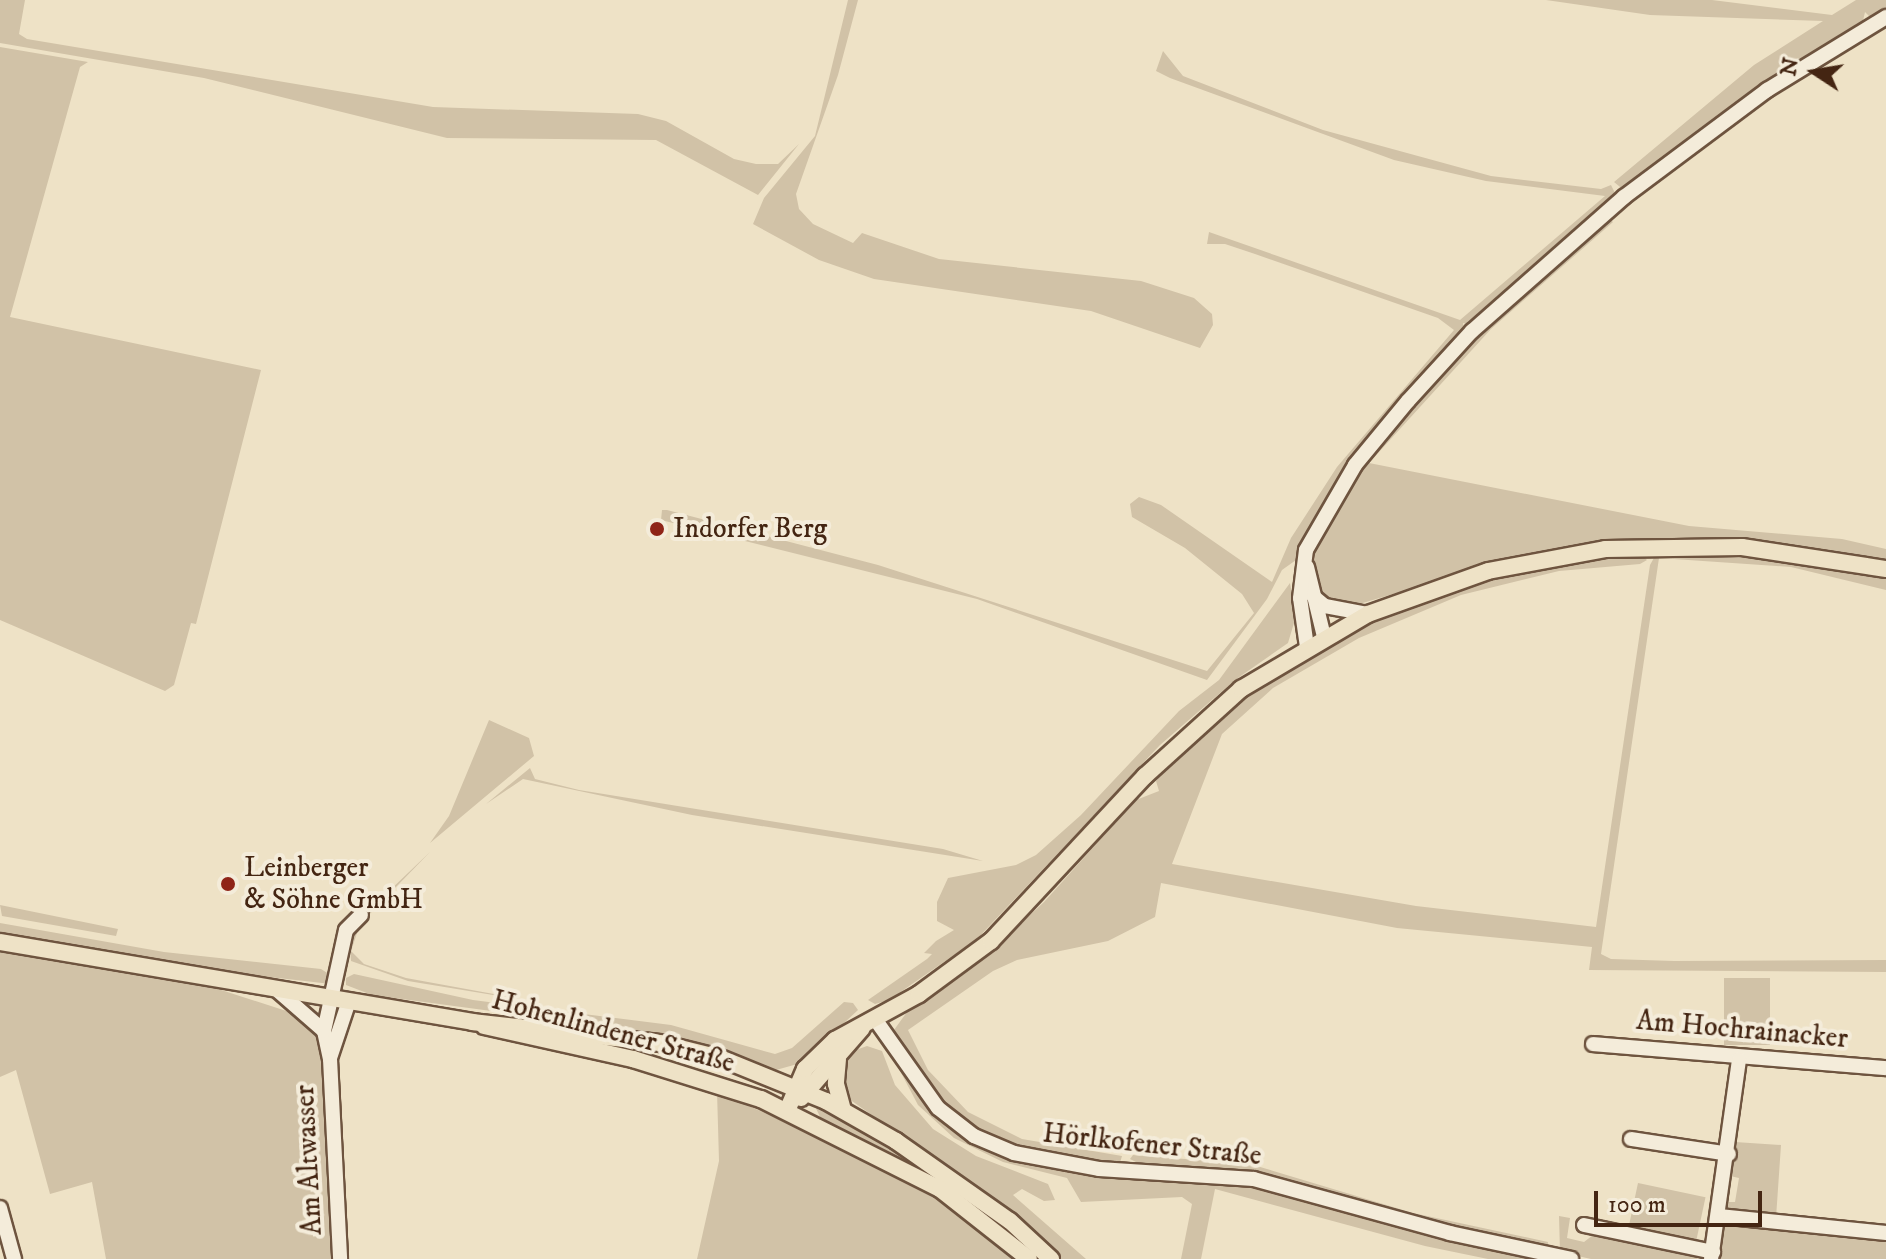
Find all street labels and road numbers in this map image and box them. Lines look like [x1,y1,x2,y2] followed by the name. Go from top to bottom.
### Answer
[488,983,738,1081] street label: Hohenlindener Straße
[1635,1004,1849,1056] street label: Am Hochrainacker
[288,1084,330,1236] street label: Am Altwasser
[1041,1117,1263,1173] street label: Hörlkofener Straße

